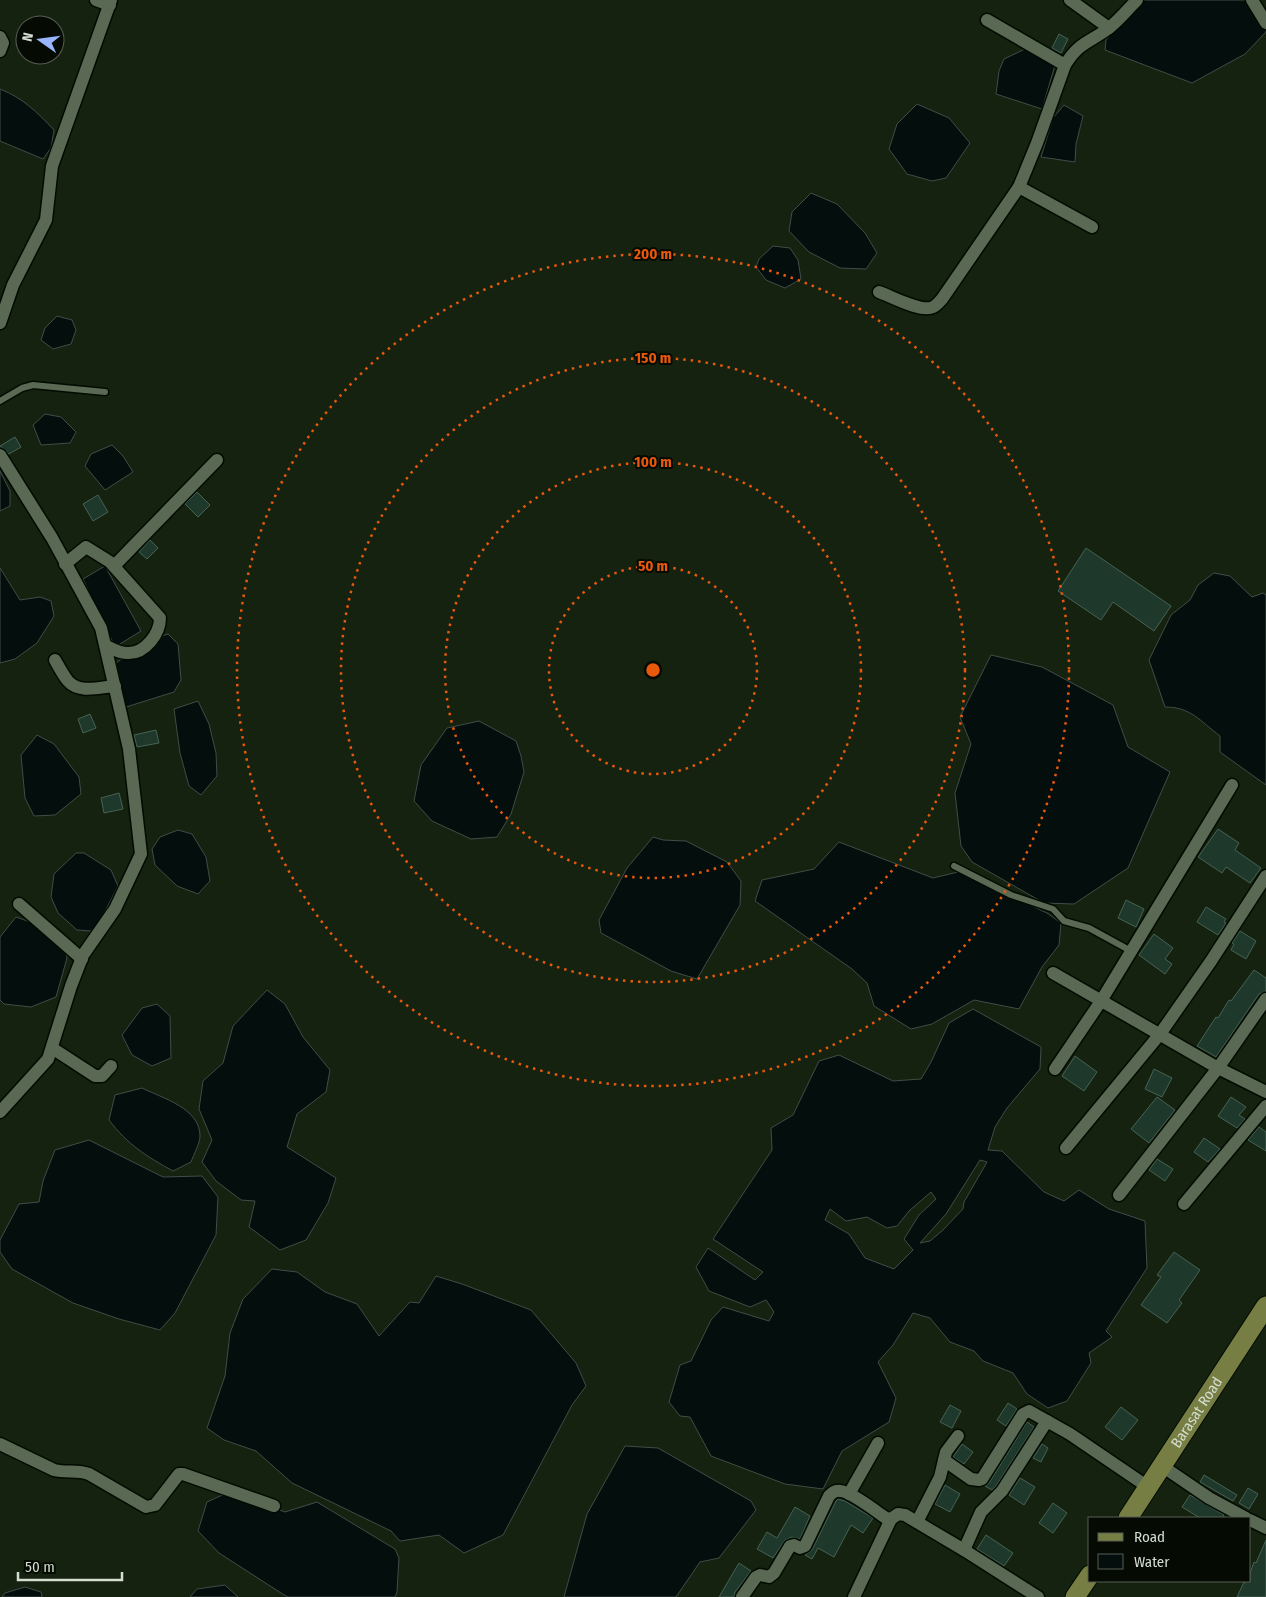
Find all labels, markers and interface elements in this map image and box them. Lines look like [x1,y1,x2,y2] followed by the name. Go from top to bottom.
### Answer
[15,15,65,65] north arrow
[19,31,37,43] text: N
[633,245,672,263] text: 200 m
[635,349,671,367] text: 150 m
[634,453,672,471] text: 100 m
[638,557,668,575] text: 50 m
[644,661,662,679] centre of rings
[1167,1374,1226,1451] street label: Barasat Road
[1088,1517,1251,1582] legend
[1134,1528,1165,1546] text: Road
[18,1550,121,1582] scale bar
[1134,1553,1170,1571] text: Water
[25,1558,55,1576] text: 50 m

